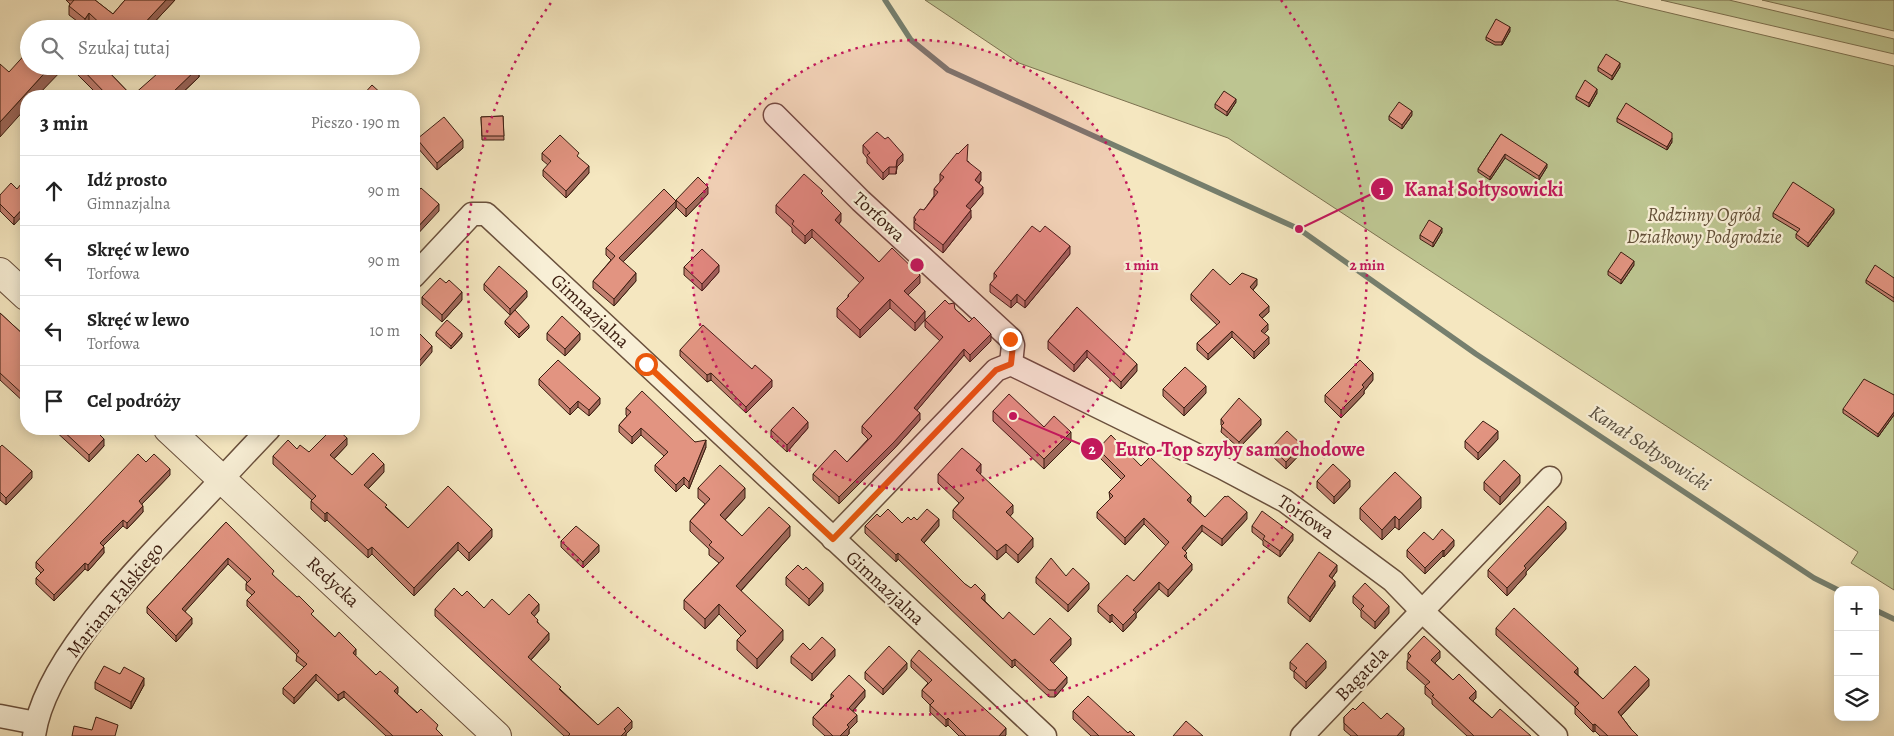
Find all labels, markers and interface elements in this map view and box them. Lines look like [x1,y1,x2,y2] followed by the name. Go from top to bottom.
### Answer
[20,20,420,75] search box
[38,34,66,62] icon: search
[78,35,170,61] text: Szukaj tutaj
[40,109,88,137] text: 3 min
[311,112,400,134] text: Pieszo · 190 m
[87,167,167,193] text: Idź prosto
[1370,172,1574,207] callout: Kanał Sołtysowicki
[1404,176,1564,203] text: Kanał Sołtysowicki
[40,177,68,205] icon: ahead
[368,180,400,202] text: 90 m
[1379,180,1385,200] text: 1
[847,186,911,248] street label: Torfowa
[87,193,170,215] text: Gimnazjalna
[1626,202,1782,250] park label: Rodzinny Ogród Działkowy Podgrodzie
[87,237,190,263] text: Skręć w lewo
[40,247,68,275] icon: left
[368,250,400,272] text: 90 m
[1125,255,1159,275] text: 1 min
[1349,255,1385,275] text: 2 min
[908,256,926,274] centre of rings
[87,263,140,285] text: Torfowa
[545,268,635,354] street label: Gimnazjalna
[87,307,190,333] text: Skręć w lewo
[40,317,68,345] icon: left
[370,320,400,342] text: 10 m
[999,328,1022,351] route end
[87,333,140,355] text: Torfowa
[635,353,658,376] route start
[40,387,68,415] icon: arrive
[87,388,180,414] text: Cel podróży
[1584,398,1716,498] water label: Kanał Sołtysowicki
[1080,431,1375,466] callout: Euro-Top szyby samochodowe
[1115,436,1365,463] text: Euro-Top szyby samochodowe
[1088,439,1096,459] text: 2
[1273,489,1340,545] street label: Torfowa
[60,537,170,663] street label: Mariana Falskiego
[840,545,930,631] street label: Gimnazjalna
[301,551,365,613] street label: Redycka
[1834,586,1879,721] map controls
[1834,586,1879,631] button: +
[1834,631,1879,676] button: −
[1330,641,1395,707] street label: Bagatela
[1834,676,1879,721] button: layers

